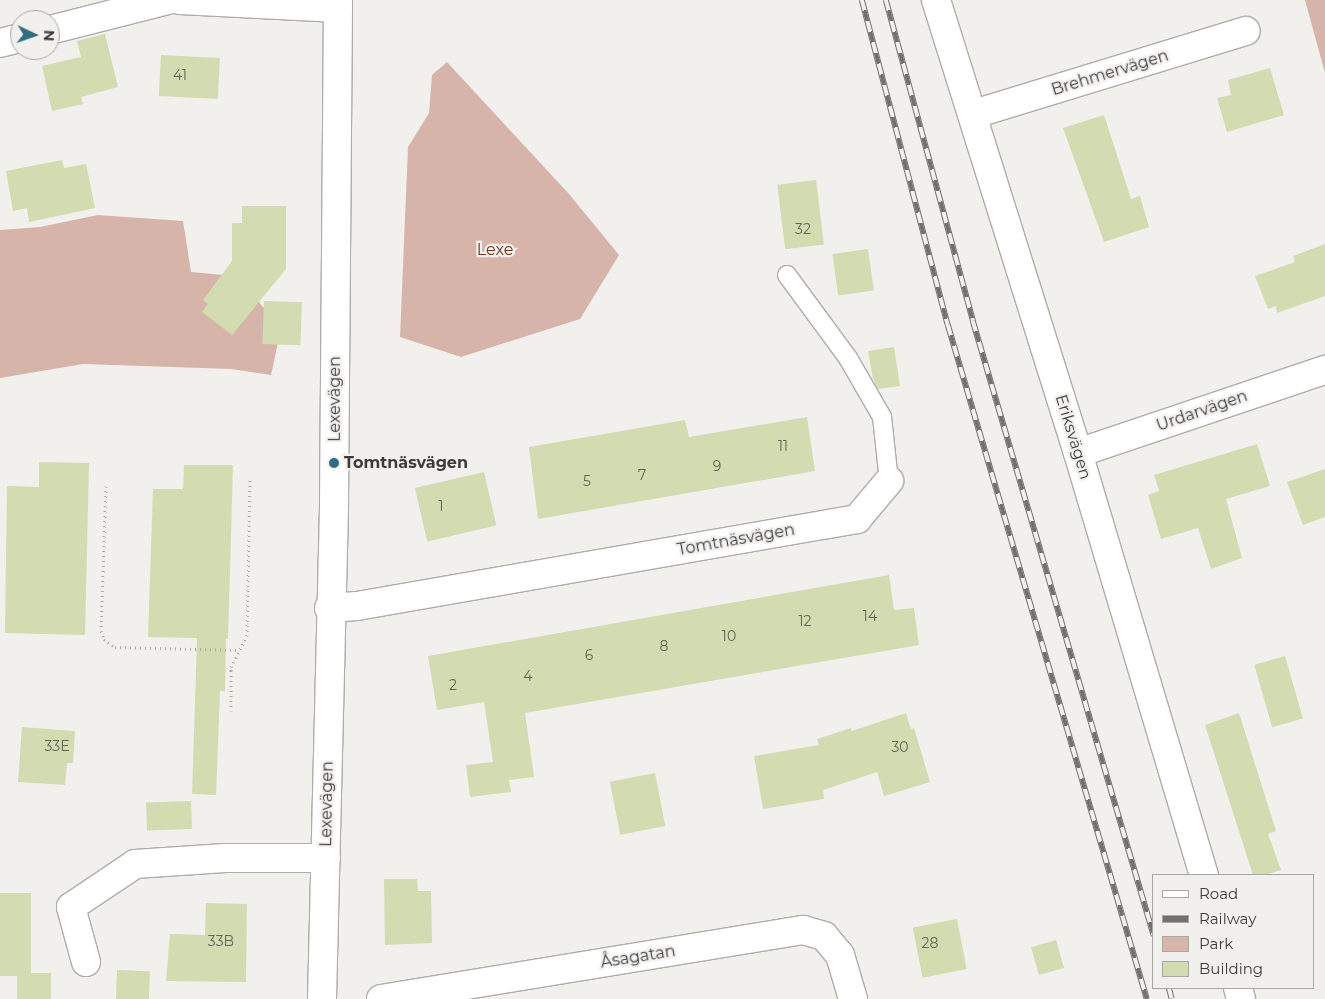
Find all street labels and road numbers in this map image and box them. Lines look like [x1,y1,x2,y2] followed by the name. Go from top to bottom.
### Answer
[1049,46,1171,100] street label: Brehmervägen
[325,356,345,442] street label: Lexevägen
[1154,386,1250,436] street label: Urdarvägen
[1051,392,1095,482] street label: Eriksvägen
[676,520,796,560] street label: Tomtnäsvägen
[317,761,337,847] street label: Lexevägen
[599,942,677,972] street label: Åsagatan

